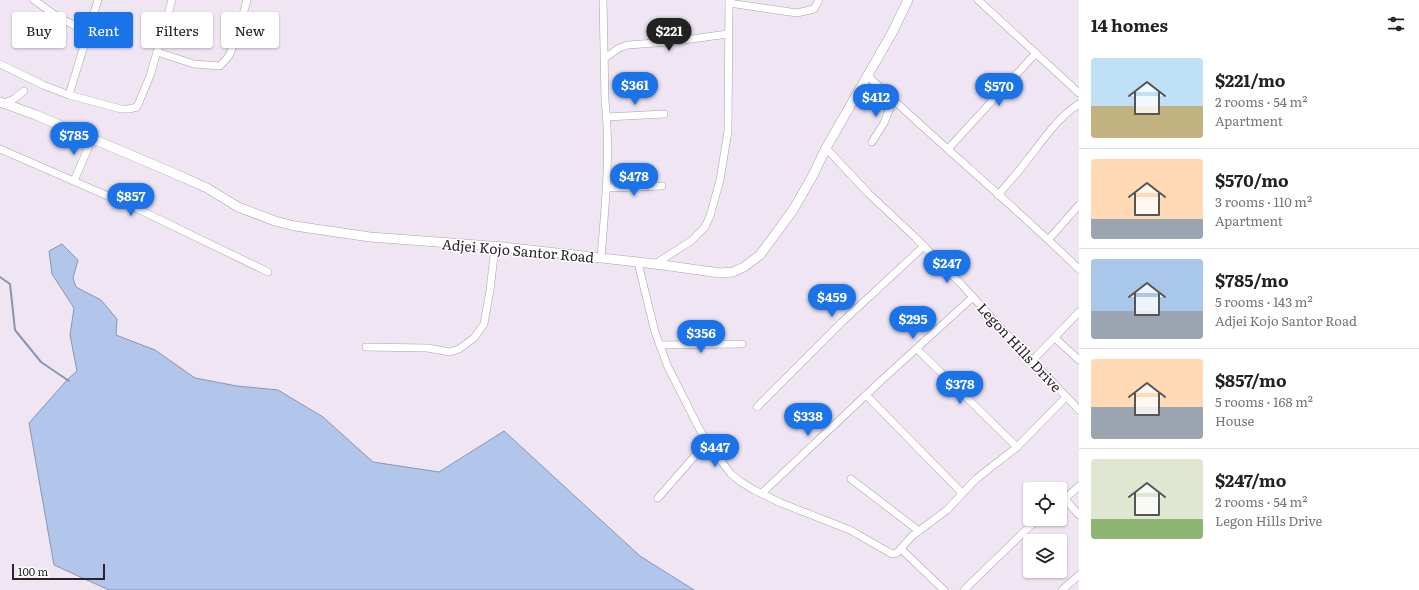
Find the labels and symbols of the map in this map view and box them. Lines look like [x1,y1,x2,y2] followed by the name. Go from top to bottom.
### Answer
[645,18,693,52] pin: $221
[611,72,659,106] pin: $361
[975,73,1023,107] pin: $570
[852,84,900,118] pin: $412
[50,122,98,156] pin: $785
[610,163,658,197] pin: $478
[107,183,155,217] pin: $857
[441,233,595,267] street label: Adjei Kojo Santor Road
[923,250,971,284] pin: $247
[808,284,856,318] pin: $459
[973,298,1067,396] street label: Legon Hills Drive
[889,306,937,340] pin: $295
[677,320,725,354] pin: $356
[936,371,984,405] pin: $378
[784,403,832,437] pin: $338
[691,434,739,468] pin: $447
[12,562,105,581] scale bar

